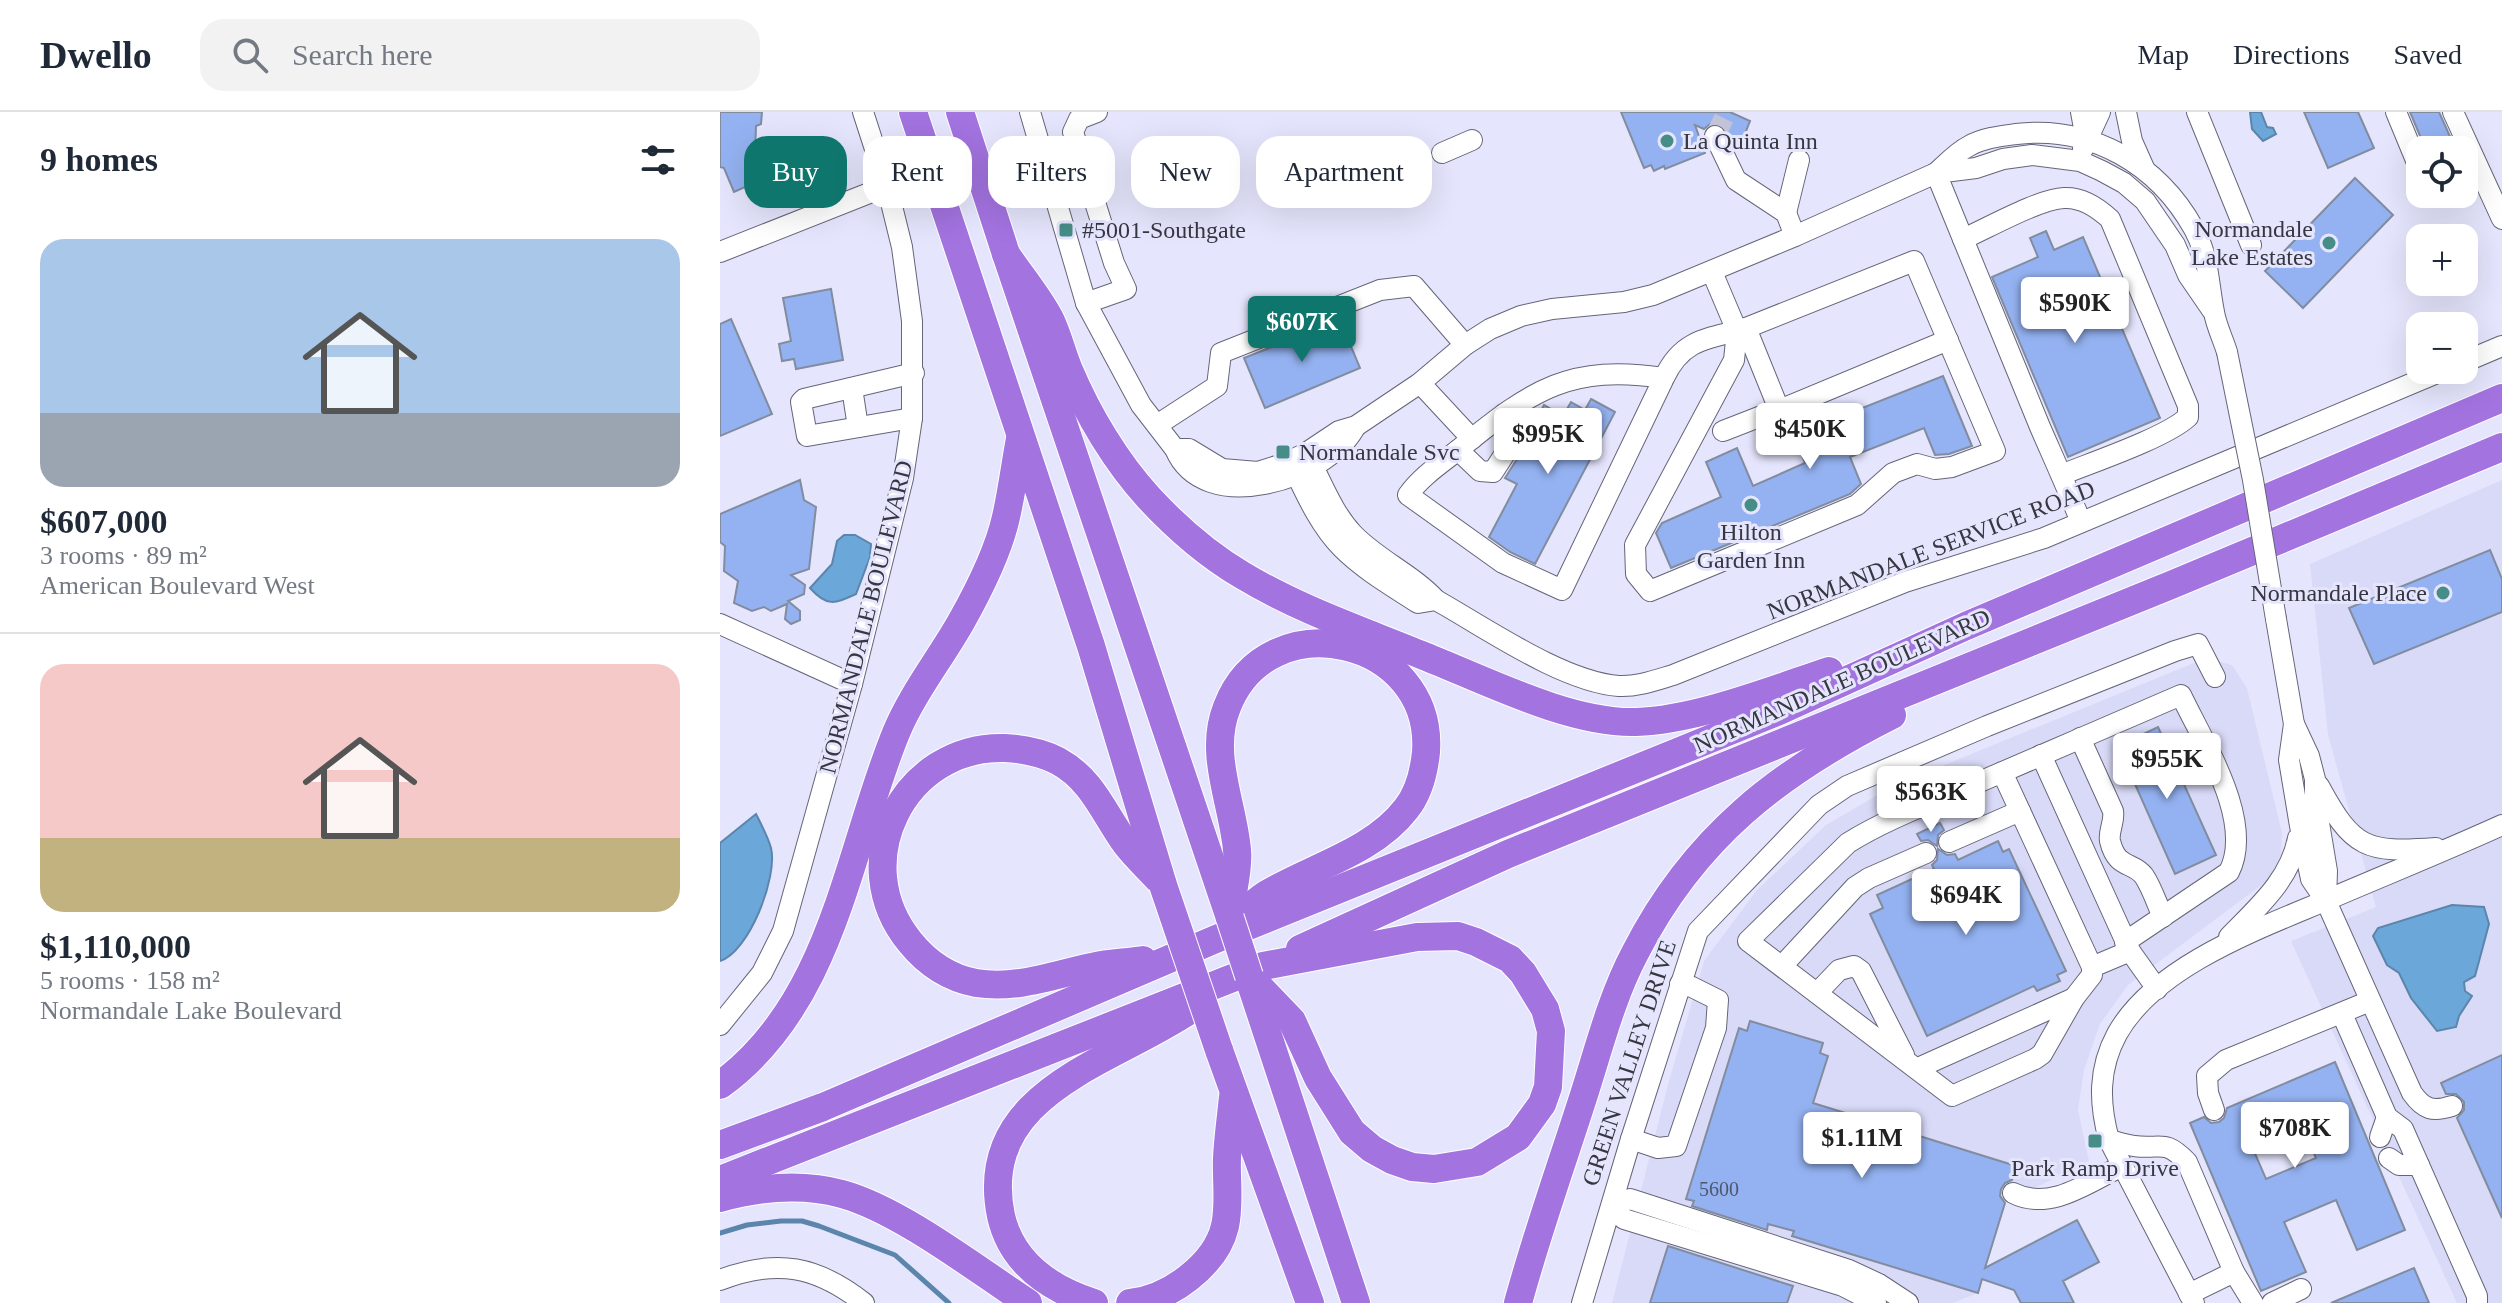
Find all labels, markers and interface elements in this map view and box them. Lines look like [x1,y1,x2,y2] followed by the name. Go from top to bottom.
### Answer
[200,19,760,91] search box
[228,33,272,77] icon: search
[40,34,152,76] text: Dwello
[292,38,433,71] text: Search here
[2138,39,2189,70] text: Map
[2233,39,2350,70] text: Directions
[2394,39,2462,70] text: Saved
[1683,128,1818,154] place label: La Quinta Inn
[1658,132,1676,150] marker: La Quinta Inn
[744,136,847,208] chip: Buy
[863,136,972,208] chip: Rent
[988,136,1115,208] chip: Filters
[1131,136,1240,208] chip: New
[1256,136,1432,208] chip: Apartment
[2406,136,2478,384] map controls
[2406,136,2478,208] button: locate
[636,138,680,182] icon: filters
[40,141,158,178] text: 9 homes
[2191,216,2313,270] place label: Normandale Lake Estates
[1082,217,1246,243] place label: #5001-Southgate
[1057,221,1075,239] marker: #5001-Southgate
[2406,224,2478,296] button: +
[2320,234,2338,252] marker: Normandale Lake Estates
[2019,277,2131,345] pin: $590K
[2039,288,2111,317] text: $590K
[288,291,432,435] icon: home
[1246,296,1358,364] pin: $607K
[1266,307,1338,336] text: $607K
[2406,312,2478,384] button: −
[1754,403,1866,471] pin: $450K
[1492,408,1604,476] pin: $995K
[1774,414,1846,443] text: $450K
[1512,419,1584,448] text: $995K
[1299,439,1460,465] place label: Normandale Svc
[1274,443,1292,461] marker: Normandale Svc
[814,458,918,776] street label: NORMANDALE BOULEVARD
[1764,475,2098,625] street label: NORMANDALE SERVICE ROAD
[1742,496,1760,514] marker: Hilton Garden Inn
[40,503,168,540] text: $607,000
[1697,519,1805,573] place label: Hilton Garden Inn
[40,541,207,570] text: 3 rooms · 89 m²
[40,571,315,600] text: American Boulevard West
[2250,580,2427,606] place label: Normandale Place
[2434,584,2452,602] marker: Normandale Place
[1690,604,1994,758] street label: NORMANDALE BOULEVARD
[288,716,432,860] icon: home
[2111,733,2223,801] pin: $955K
[2131,744,2203,773] text: $955K
[1875,766,1987,834] pin: $563K
[1895,777,1967,806] text: $563K
[1910,869,2022,937] pin: $694K
[1930,880,2002,909] text: $694K
[40,928,191,965] text: $1,110,000
[1577,937,1681,1189] street label: GREEN VALLEY DRIVE
[40,966,220,995] text: 5 rooms · 158 m²
[40,996,342,1025] text: Normandale Lake Boulevard
[2239,1102,2351,1170] pin: $708K
[1797,1112,1927,1180] pin: $1.11M
[2259,1113,2331,1142] text: $708K
[1821,1123,1903,1152] text: $1.11M
[2086,1132,2104,1150] marker: Park Ramp Drive
[2011,1155,2179,1181] place label: Park Ramp Drive
[1699,1178,1739,1200] house number: 5600

